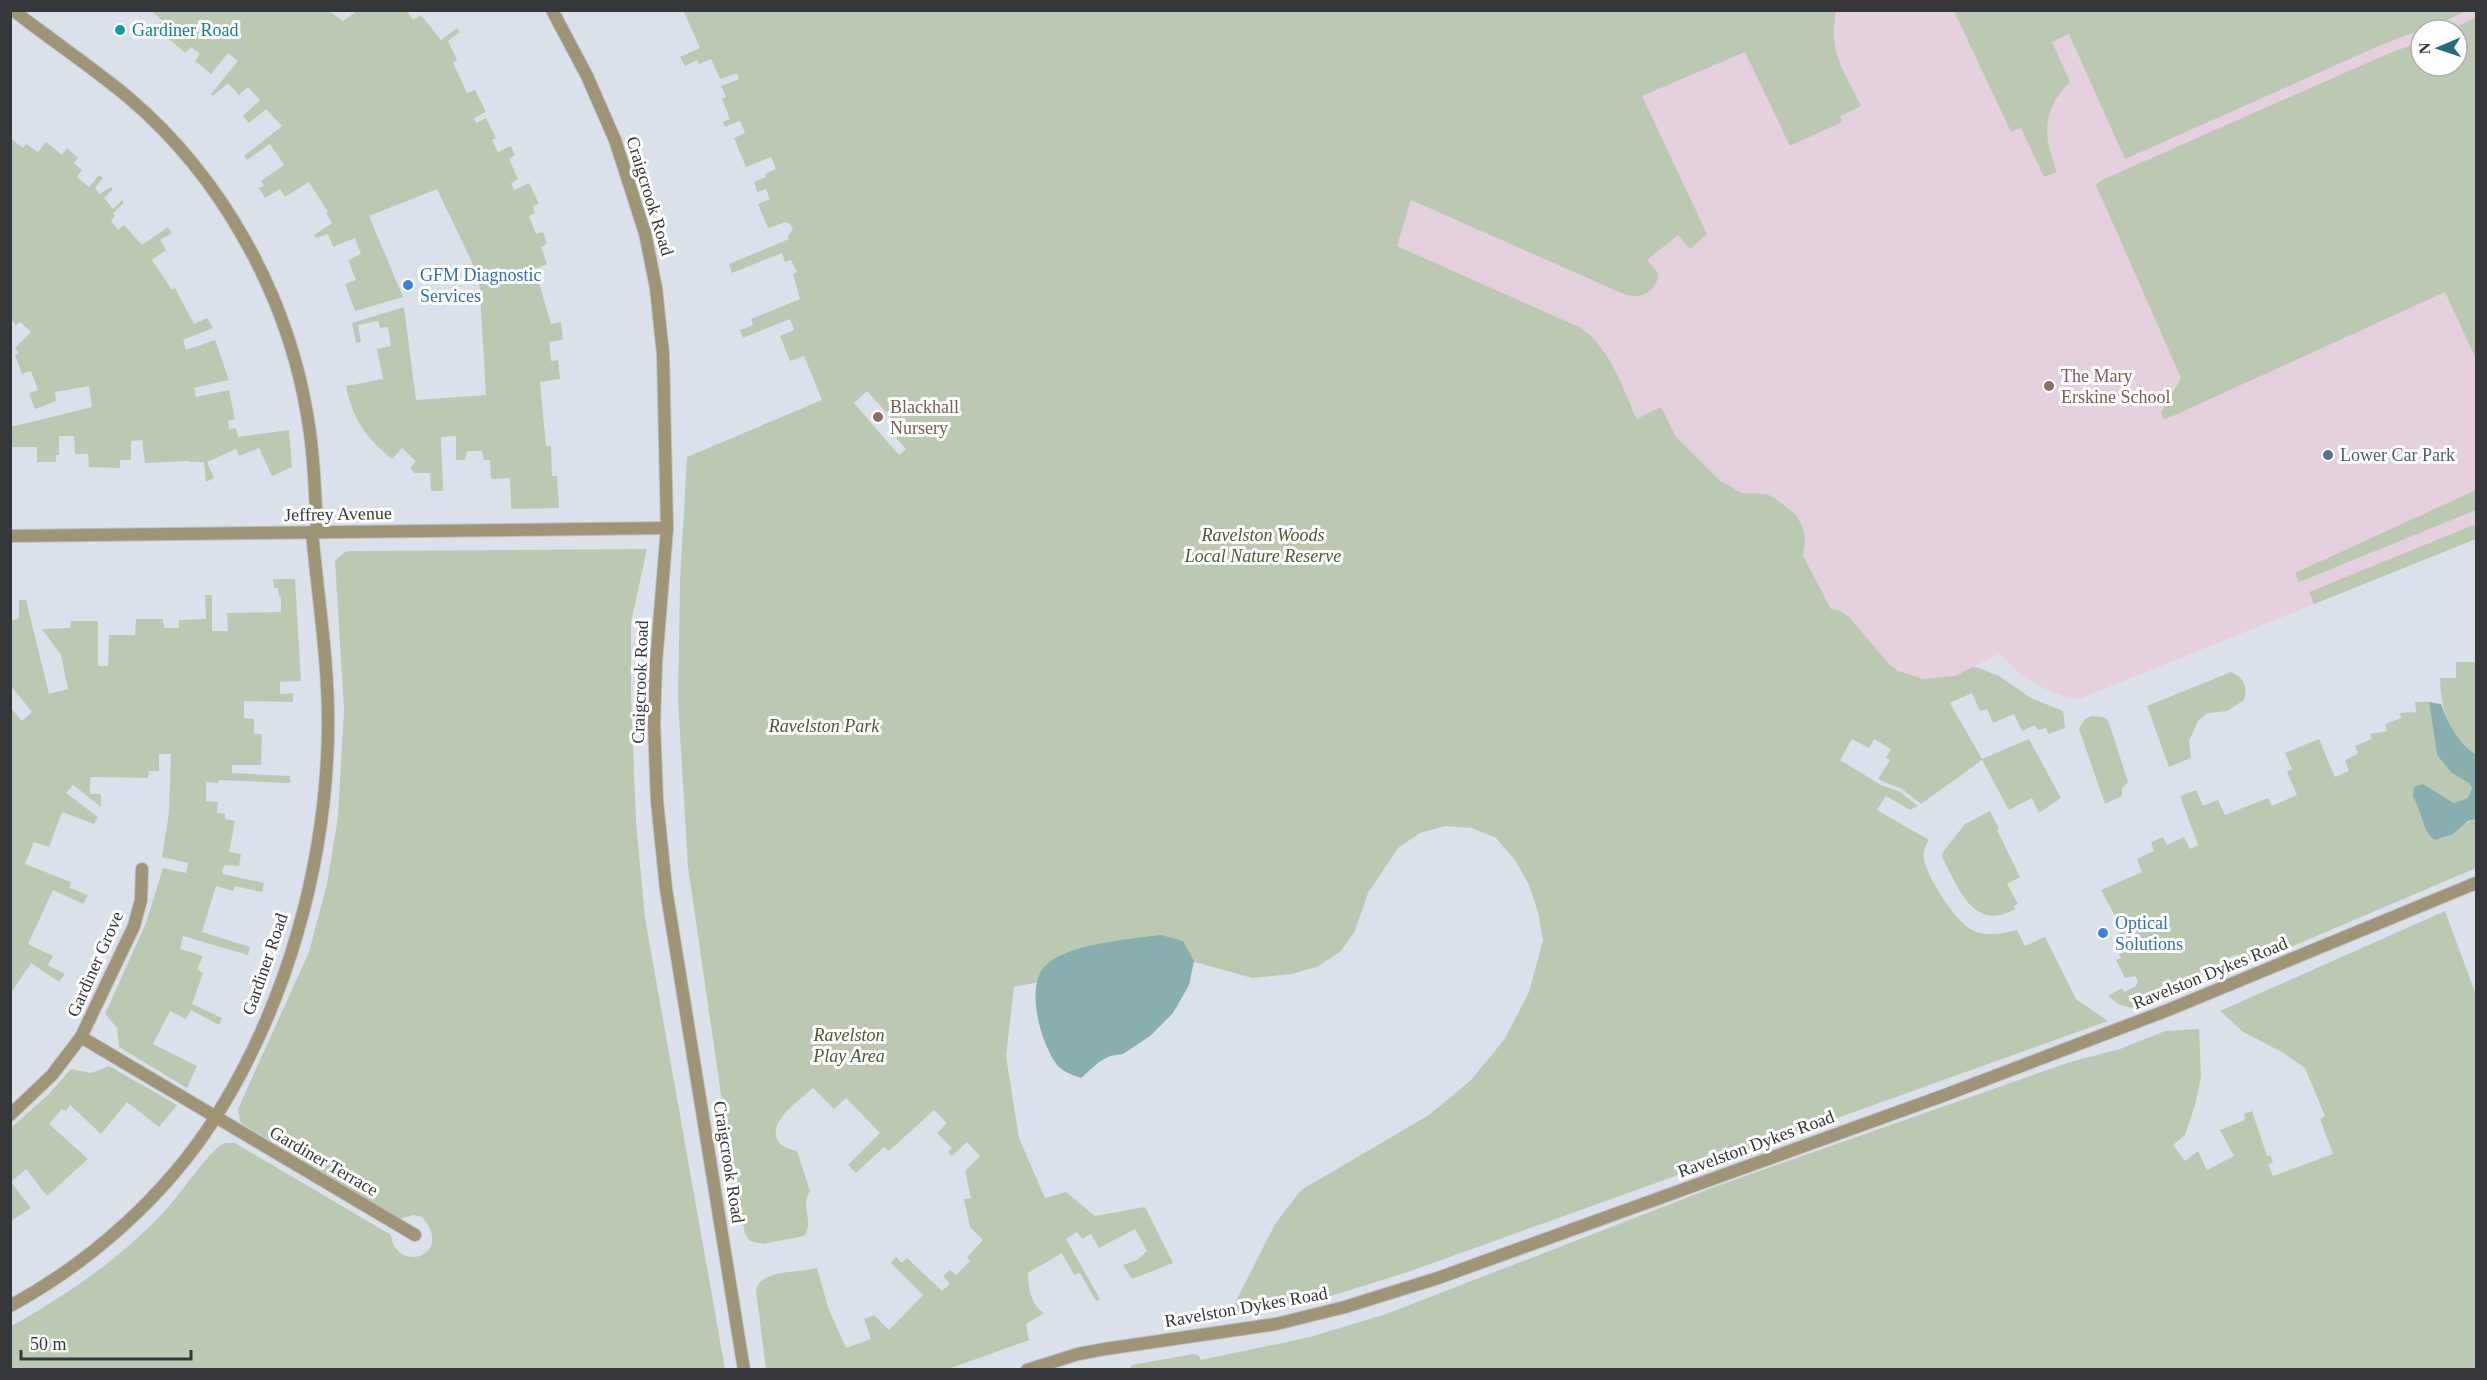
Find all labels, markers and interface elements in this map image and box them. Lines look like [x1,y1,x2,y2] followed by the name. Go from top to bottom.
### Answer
[2409,18,2469,78] north arrow
[132,20,238,40] place label: Gardiner Road
[113,23,127,37] marker: Gardiner Road
[2416,42,2433,55] text: N
[622,134,678,258] street label: Craigcrook Road
[420,265,542,306] place label: GFM Diagnostic Services
[401,278,415,292] marker: GFM Diagnostic Services
[2061,366,2171,407] place label: The Mary Erskine School
[2042,379,2056,393] marker: The Mary Erskine School
[890,397,959,438] place label: Blackhall Nursery
[871,410,885,424] marker: Blackhall Nursery
[2340,445,2455,465] place label: Lower Car Park
[2321,448,2335,462] marker: Lower Car Park
[284,503,392,525] street label: Jeffrey Avenue
[1184,525,1341,566] park label: Ravelston Woods Local Nature Reserve
[628,620,652,744] street label: Craigcrook Road
[768,716,880,736] park label: Ravelston Park
[63,908,127,1020] street label: Gardiner Grove
[238,910,292,1018] street label: Gardiner Road
[2115,913,2183,954] place label: Optical Solutions
[2096,926,2110,940] marker: Optical Solutions
[2130,933,2290,1013] street label: Ravelston Dykes Road
[812,1025,885,1066] park label: Ravelston Play Area
[709,1099,749,1225] street label: Craigcrook Road
[1675,1106,1837,1182] street label: Ravelston Dykes Road
[266,1122,382,1200] street label: Gardiner Terrace
[1163,1283,1329,1331] street label: Ravelston Dykes Road
[21,1323,190,1361] scale bar
[30,1334,67,1354] text: 50 m

